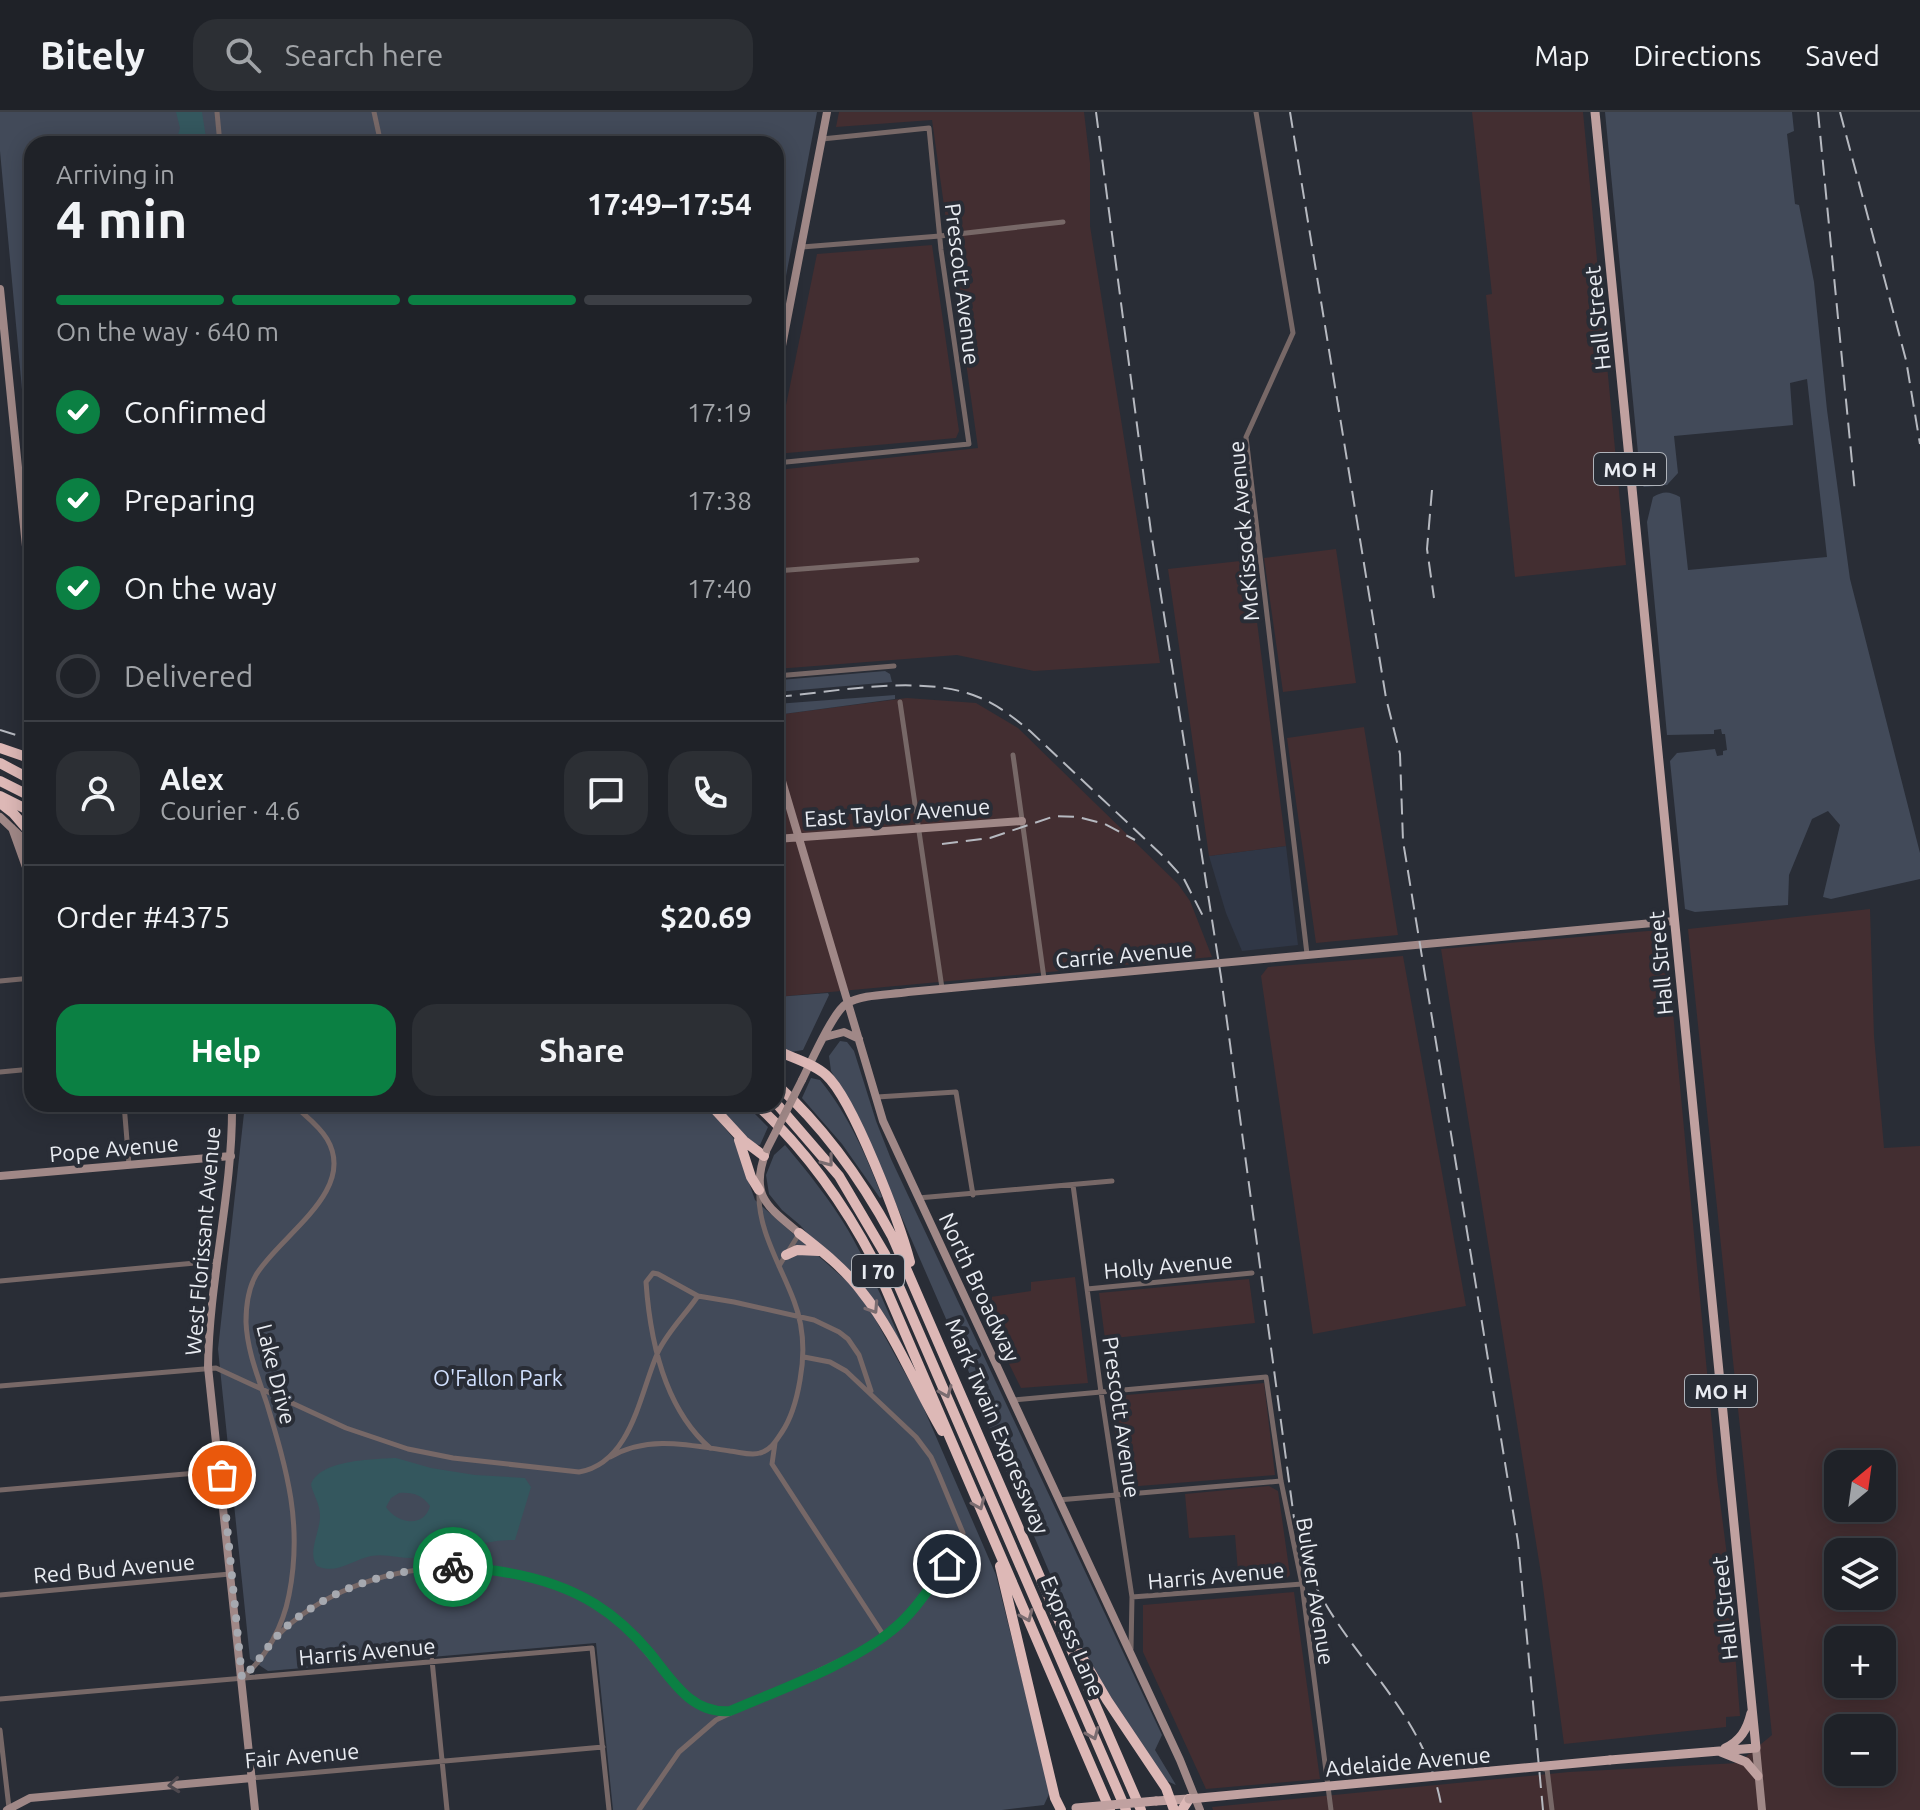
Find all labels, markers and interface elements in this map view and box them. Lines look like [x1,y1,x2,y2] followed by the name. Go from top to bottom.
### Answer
[193,19,753,91] search box
[221,33,265,77] icon: search
[40,34,145,76] text: Bitely
[285,38,443,72] text: Search here
[1534,40,1590,71] text: Map
[1634,40,1761,71] text: Directions
[1805,40,1880,71] text: Saved
[56,160,175,189] text: Arriving in
[587,187,752,221] text: 17:49–17:54
[56,190,187,248] text: 4 min
[941,202,985,366] street label: Prescott Avenue
[1579,264,1615,371] street label: Hall Street
[56,317,279,346] text: On the way · 640 m
[56,390,100,434] icon: check
[124,395,267,429] text: Confirmed
[687,398,752,427] text: 17:19
[1223,440,1263,622] street label: McKissock Avenue
[1594,453,1666,485] road number: MO H
[56,478,100,522] icon: check
[124,483,256,517] text: Preparing
[687,486,752,515] text: 17:38
[56,566,100,610] icon: check
[124,571,277,605] text: On the way
[687,574,752,603] text: 17:40
[124,659,253,693] text: Delivered
[56,751,140,835] button: person
[564,751,648,835] button: chat
[668,751,752,835] button: phone
[160,762,224,796] text: Alex
[803,793,991,831] street label: East Taylor Avenue
[160,796,300,825] text: Courier · 4.6
[56,900,230,934] text: Order #4375
[660,900,752,934] text: $20.69
[1643,909,1677,1016] street label: Hall Street
[1054,936,1194,972] street label: Carrie Avenue
[56,1004,396,1096] button: Help
[412,1004,752,1096] button: Share
[180,1125,224,1357] street label: West Florissant Avenue
[48,1130,180,1166] street label: Pope Avenue
[818,1152,832,1167] one-way arrow
[935,1209,1026,1366] street label: North Broadway
[1102,1247,1234,1283] street label: Holly Avenue
[852,1255,904,1287] road number: I 70
[864,1299,879,1314] one-way arrow
[941,1314,1055,1538] street label: Mark Twain Expressway
[252,1321,302,1427] street label: Lake Drive
[1098,1335,1146,1499] street label: Prescott Avenue
[433,1365,563,1390] park label: O'Fallon Park
[1685,1375,1757,1407] road number: MO H
[936,1384,952,1398] one-way arrow
[188,1441,256,1509] pin
[1824,1450,1896,1522] north arrow
[1824,1450,1896,1786] map controls
[200,1453,244,1497] icon: bag
[969,1496,985,1510] one-way arrow
[1292,1515,1340,1667] street label: Bulwer Avenue
[413,1527,493,1607] courier
[913,1530,981,1598] pin
[1824,1538,1896,1610] button: layers
[925,1542,969,1586] icon: home
[431,1545,475,1589] icon: bike
[32,1548,196,1588] street label: Red Bud Avenue
[1706,1554,1742,1661] street label: Hall Street
[1146,1557,1286,1593] street label: Harris Avenue
[1036,1572,1110,1700] street label: Express Lane
[1017,1608,1033,1622] one-way arrow
[1824,1626,1896,1698] button: +
[297,1633,437,1669] street label: Harris Avenue
[1824,1714,1896,1786] button: −
[1083,1726,1099,1740] one-way arrow
[244,1738,360,1772] street label: Fair Avenue
[1324,1741,1492,1781] street label: Adelaide Avenue
[167,1776,180,1793] one-way arrow

